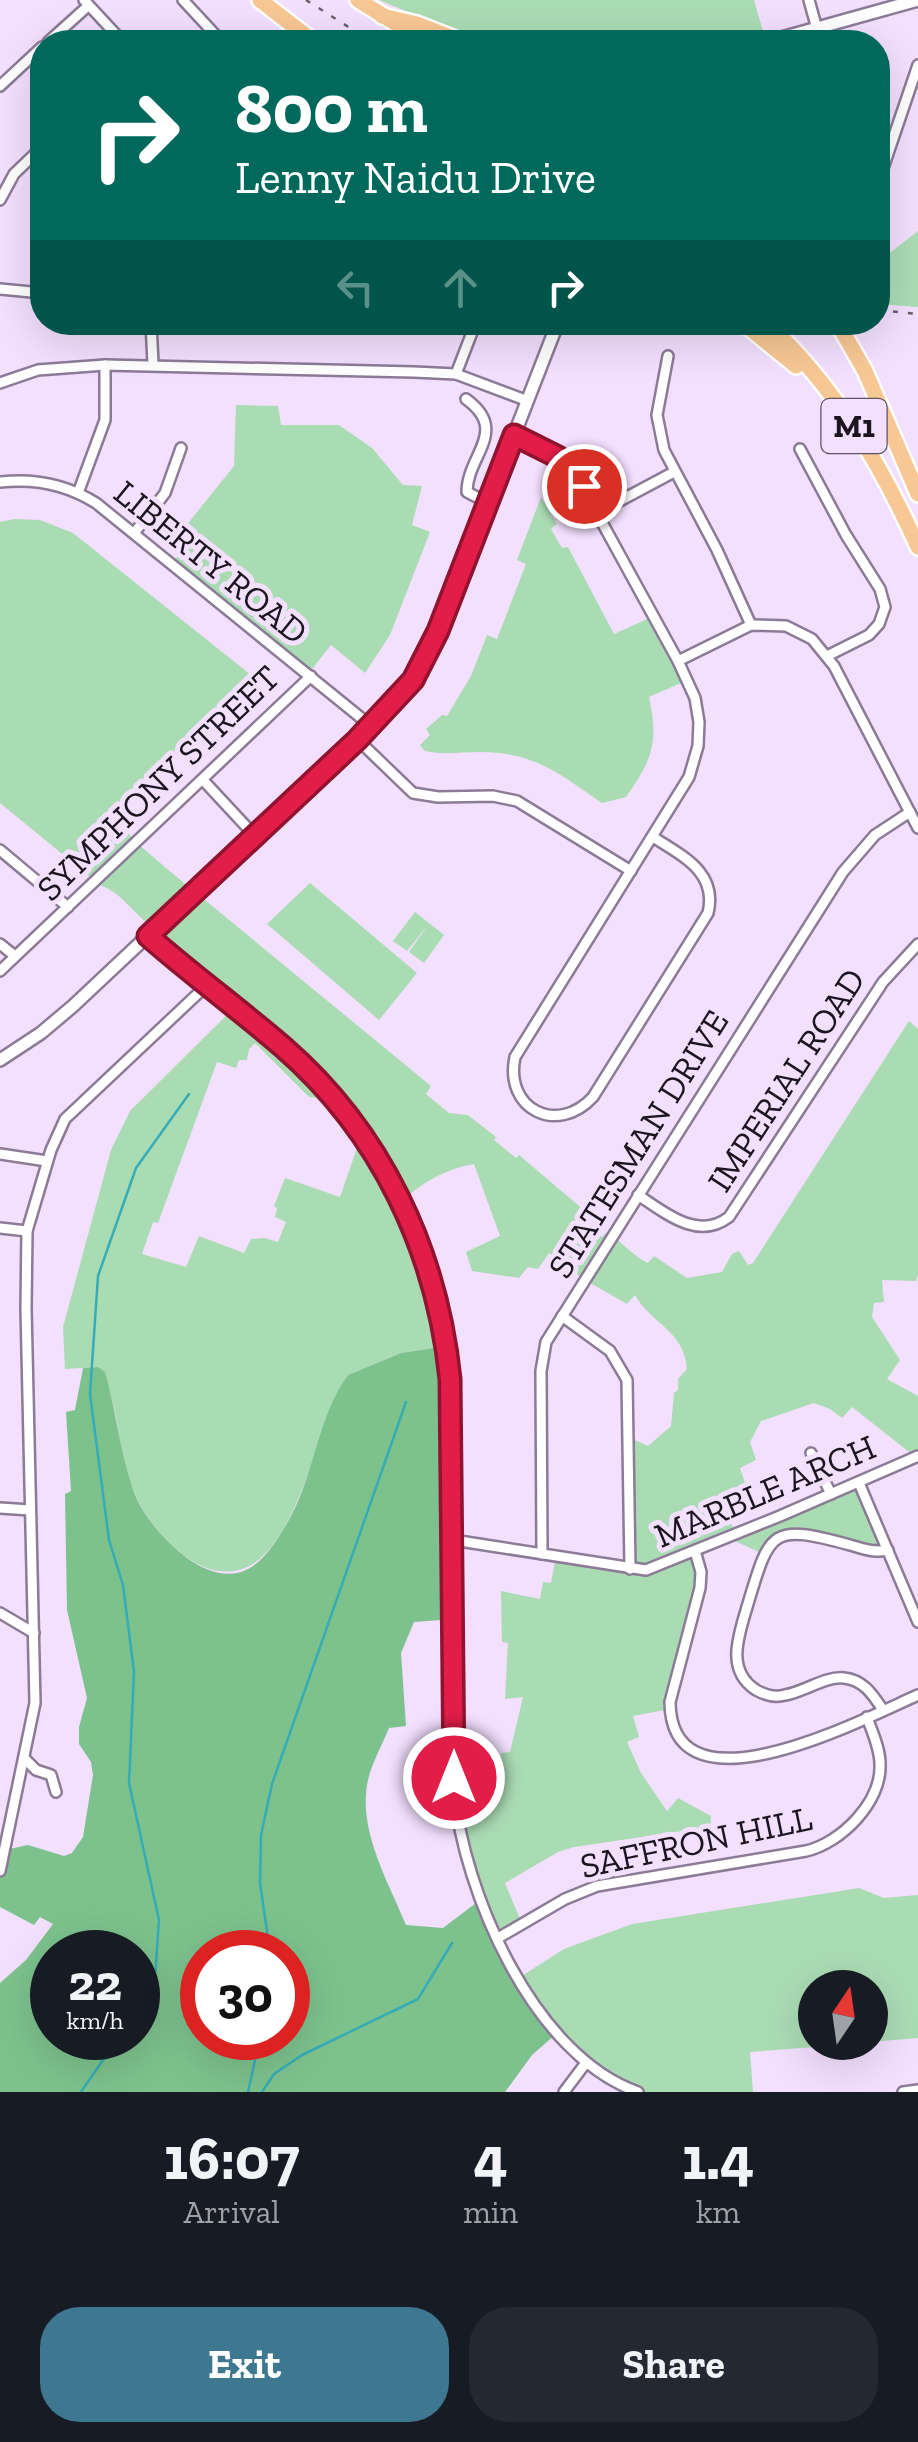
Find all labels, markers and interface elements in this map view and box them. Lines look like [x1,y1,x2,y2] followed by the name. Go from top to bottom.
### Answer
[235,66,428,150] text: 800 m
[70,70,200,200] icon: right
[235,151,596,205] text: Lenny Naidu Drive
[328,260,383,315] icon: left
[433,260,488,315] icon: ahead
[538,260,593,315] icon: right
[822,399,886,453] road number: M1
[542,444,627,529] pin
[557,459,612,514] icon: arrive
[106,471,316,653] street label: LIBERTY ROAD
[28,656,288,910] street label: SYMPHONY STREET
[698,961,874,1199] street label: IMPERIAL ROAD
[539,1002,737,1286] street label: STATESMAN DRIVE
[648,1426,882,1556] street label: MARBLE ARCH
[402,1726,506,1830] position arrow
[576,1797,816,1887] street label: SAFFRON HILL
[180,1930,310,2060] speed limit sign: 30
[68,1953,122,2013] text: 22
[798,1970,888,2060] north arrow
[798,1970,888,2060] map controls
[66,2005,124,2035] text: km/h
[164,2122,299,2194] text: 16:07
[474,2122,508,2194] text: 4
[682,2122,754,2194] text: 1.4
[183,2193,280,2231] text: Arrival
[463,2193,518,2231] text: min
[696,2193,740,2231] text: km
[40,2307,449,2422] button: Exit
[469,2307,878,2422] button: Share

